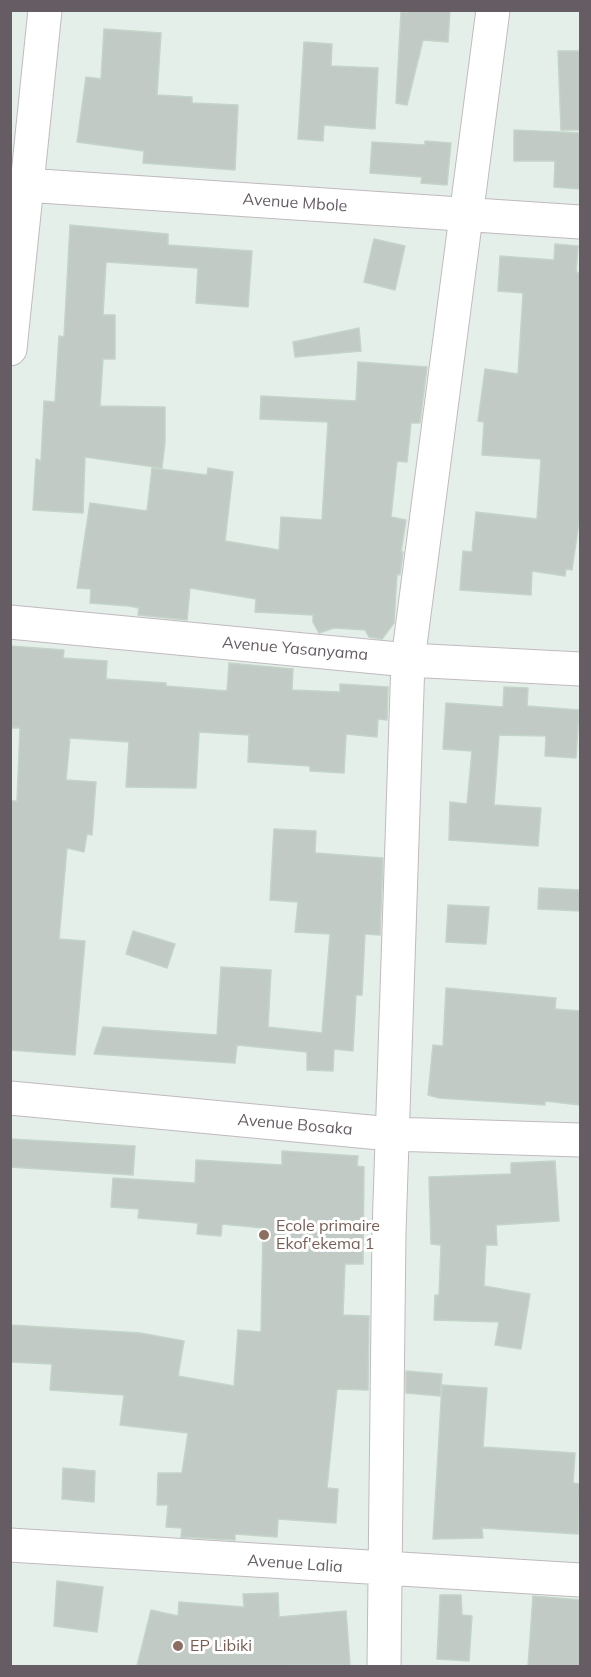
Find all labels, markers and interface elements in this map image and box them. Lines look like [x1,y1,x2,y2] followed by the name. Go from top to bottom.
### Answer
[242,190,348,216] street label: Avenue Mbole
[221,633,369,665] street label: Avenue Yasanyama
[237,1110,353,1140] street label: Avenue Bosaka
[276,1216,380,1254] place label: Ecole primaire Ekof'ekema 1
[257,1228,271,1242] marker: Ecole primaire Ekof'ekema 1
[247,1551,343,1577] street label: Avenue Lalia
[190,1636,252,1656] place label: EP Libiki
[171,1639,185,1653] marker: EP Libiki

